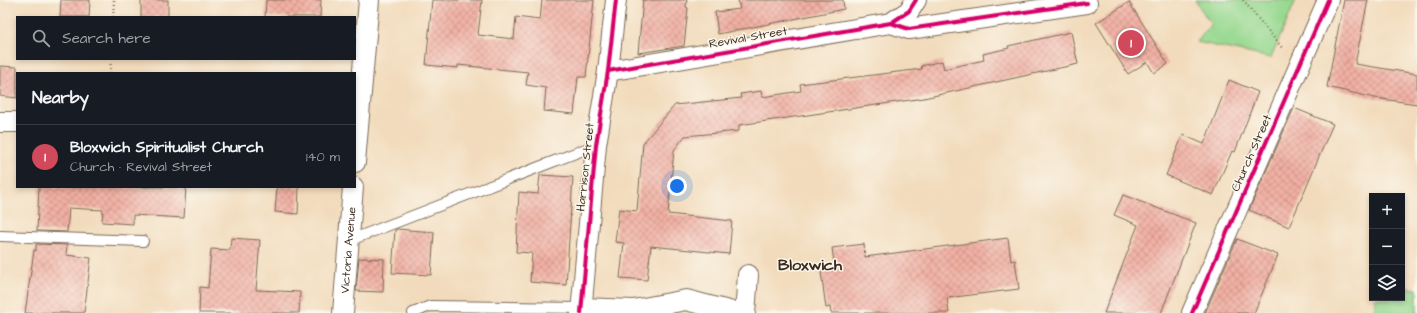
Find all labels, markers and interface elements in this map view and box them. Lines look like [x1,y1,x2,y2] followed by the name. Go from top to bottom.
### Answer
[16,16,356,60] search box
[708,22,789,53] street label: Revival Street
[30,27,52,49] icon: search
[62,28,151,49] text: Search here
[1118,28,1144,58] pin: 1
[32,86,89,110] text: Nearby
[1227,112,1276,194] street label: Church Street
[572,122,599,212] street label: Harrison Street
[70,137,263,158] text: Bloxwich Spiritualist Church
[44,148,46,166] text: 1
[306,148,340,166] text: 140 m
[70,158,212,176] text: Church · Revival Street
[667,176,687,196] your location
[1369,193,1405,301] map controls
[1369,193,1405,229] button: +
[337,206,360,294] street label: Victoria Avenue
[1369,229,1405,265] button: −
[778,254,843,276] district label: Bloxwich
[1369,265,1405,301] button: layers

